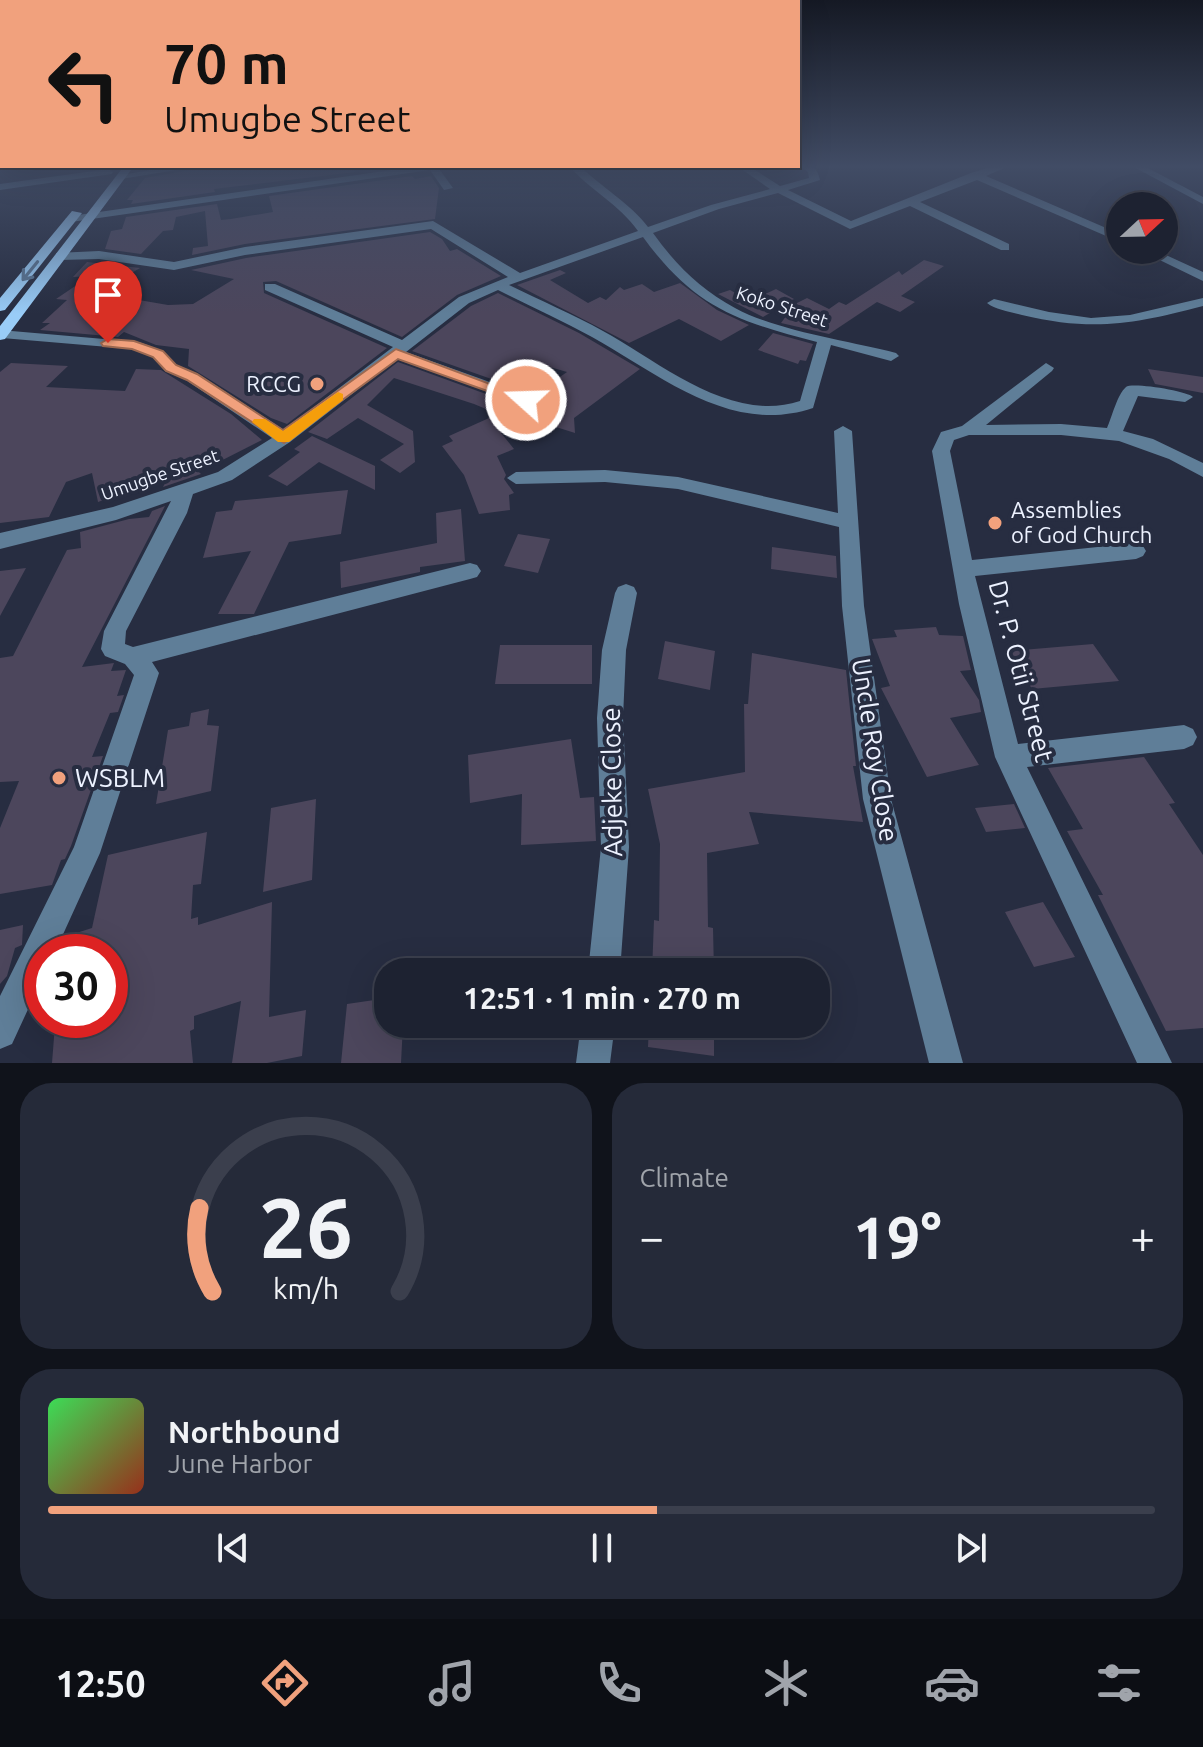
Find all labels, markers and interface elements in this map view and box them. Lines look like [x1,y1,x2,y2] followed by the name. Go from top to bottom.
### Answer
[32,32,136,136] icon: left
[164,32,289,95] text: 70 m
[164,98,411,139] text: Umugbe Street
[1106,192,1178,264] north arrow
[1106,192,1178,264] map controls
[21,260,39,281] one-way arrow
[74,261,142,343] pin
[86,273,130,317] icon: arrive
[734,282,831,330] street label: Koko Street
[484,358,568,442] position arrow
[246,371,301,396] place label: RCCG
[308,375,326,393] marker: RCCG
[98,445,221,504] street label: Umugbe Street
[1011,497,1152,547] place label: Assemblies of God Church
[986,514,1004,532] marker: Assemblies of God Church
[983,577,1060,765] street label: Dr. P. Otii Street
[847,656,904,844] street label: Uncle Roy Close
[596,707,627,857] street label: Adjeke Close
[75,763,165,792] place label: WSBLM
[50,769,68,787] marker: WSBLM
[24,934,128,1038] speed limit sign: 30
[463,981,741,1015] text: 12:51 · 1 min · 270 m
[640,1163,729,1192] text: Climate
[259,1180,353,1274] text: 26
[853,1203,942,1270] text: 19°
[640,1212,664,1261] text: −
[1130,1212,1155,1261] text: +
[273,1272,339,1304] text: km/h
[168,1415,340,1449] text: Northbound
[168,1449,312,1478] text: June Harbor
[211,1526,255,1570] icon: previous
[580,1526,624,1570] icon: pause
[949,1526,993,1570] icon: next
[257,1655,313,1711] icon: directions
[424,1655,480,1711] icon: music
[591,1655,647,1711] icon: phone
[758,1655,814,1711] icon: climate
[924,1655,980,1711] icon: car
[1091,1655,1147,1711] icon: filters
[55,1663,146,1704] text: 12:50

